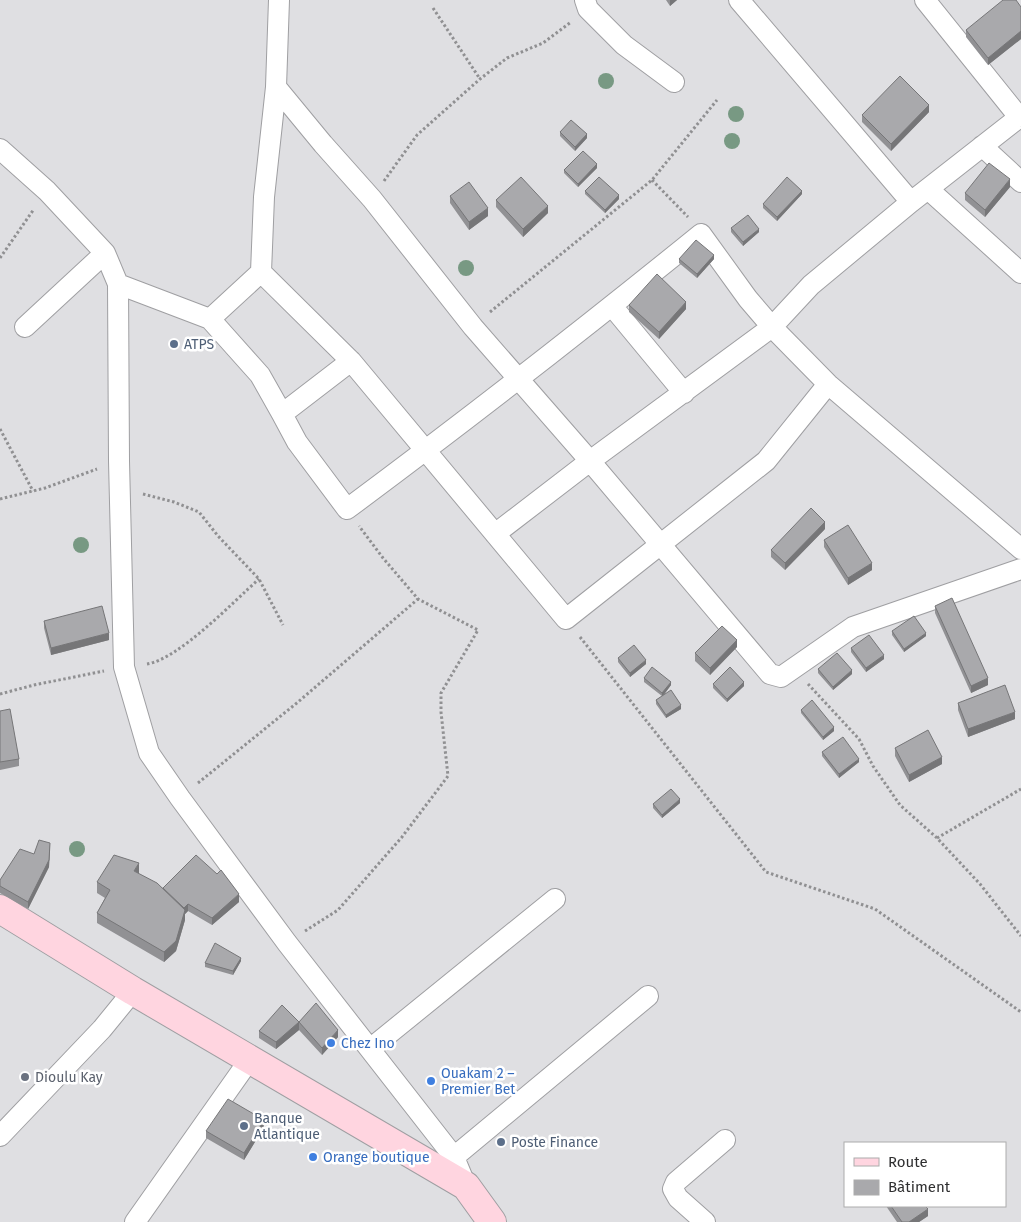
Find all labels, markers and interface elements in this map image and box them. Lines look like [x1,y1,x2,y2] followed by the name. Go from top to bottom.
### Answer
[184,336,214,353] place label: ATPS
[168,338,180,350] marker: ATPS
[341,1035,395,1052] place label: Chez Ino
[325,1037,337,1049] marker: Chez Ino
[441,1065,516,1098] place label: Ouakam 2 – Premier Bet
[35,1069,103,1086] place label: Dioulu Kay
[19,1071,31,1083] marker: Dioulu Kay
[425,1075,437,1087] marker: Ouakam 2 – Premier Bet
[254,1110,320,1143] place label: Banque Atlantique
[238,1120,250,1132] marker: Banque Atlantique
[511,1134,598,1151] place label: Poste Finance
[495,1136,507,1148] marker: Poste Finance
[844,1142,1006,1207] legend
[323,1149,430,1166] place label: Orange boutique
[307,1151,319,1163] marker: Orange boutique
[888,1153,928,1171] text: Route
[888,1178,951,1196] text: Bâtiment

